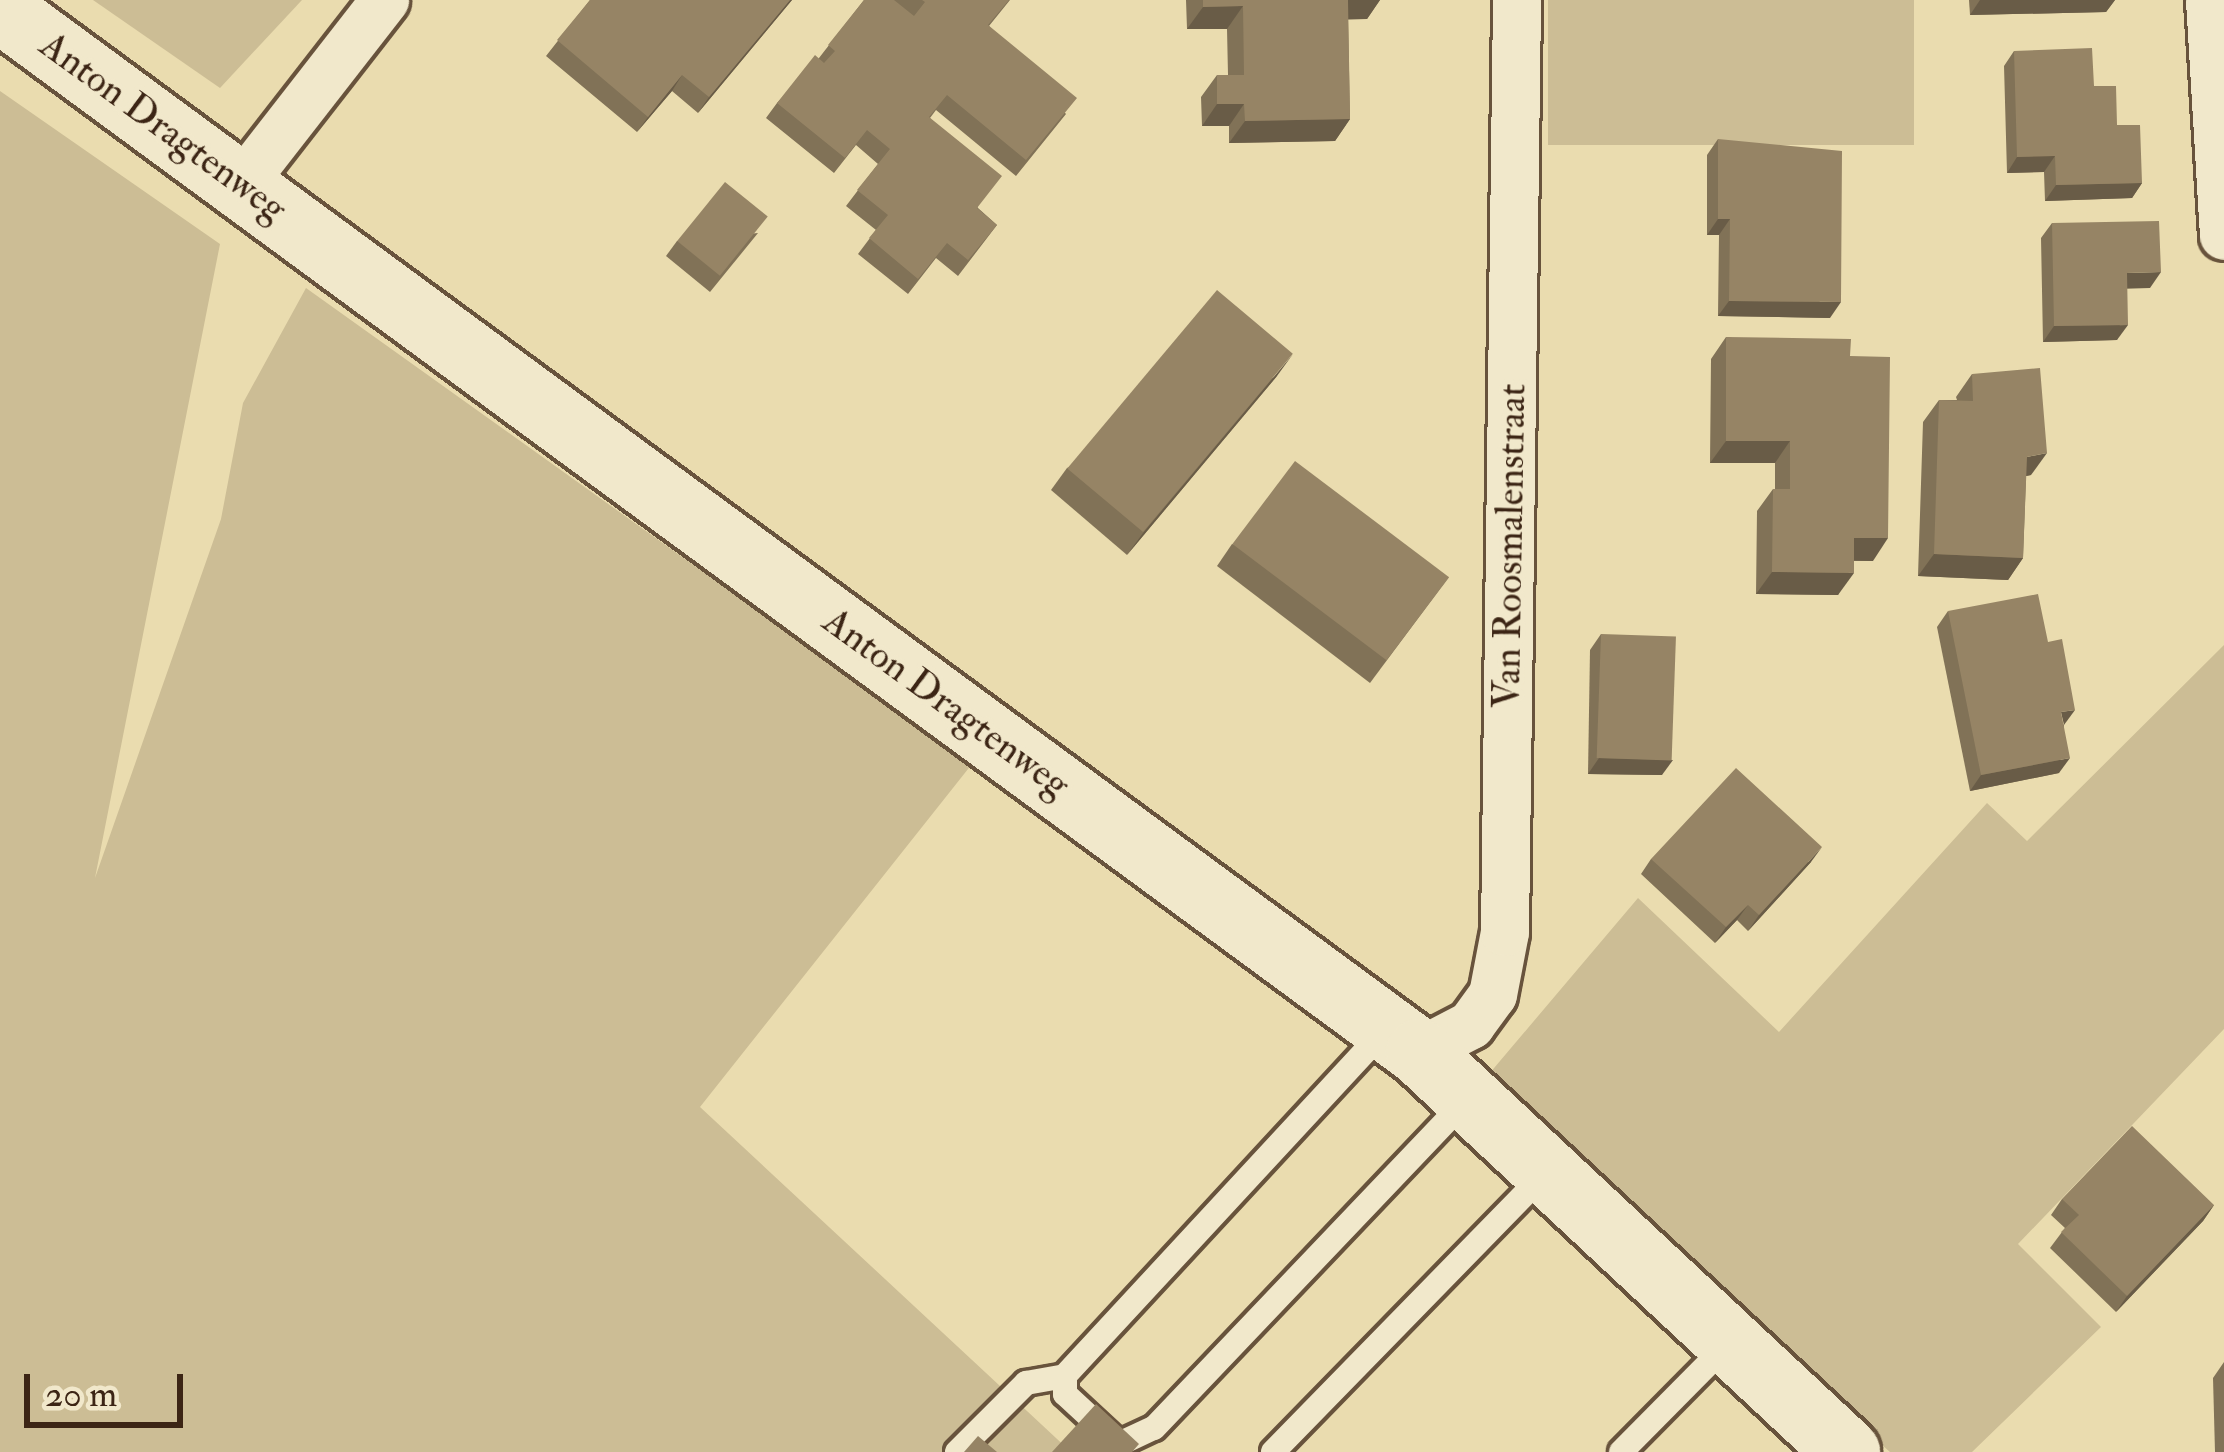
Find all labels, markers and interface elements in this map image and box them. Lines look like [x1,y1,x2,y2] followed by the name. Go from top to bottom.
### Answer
[30,22,296,232] street label: Anton Dragtenweg
[1484,383,1536,709] street label: Van Roosmalenstraat
[813,598,1079,808] street label: Anton Dragtenweg
[30,1350,189,1424] scale bar
[45,1372,117,1417] text: 20 m

